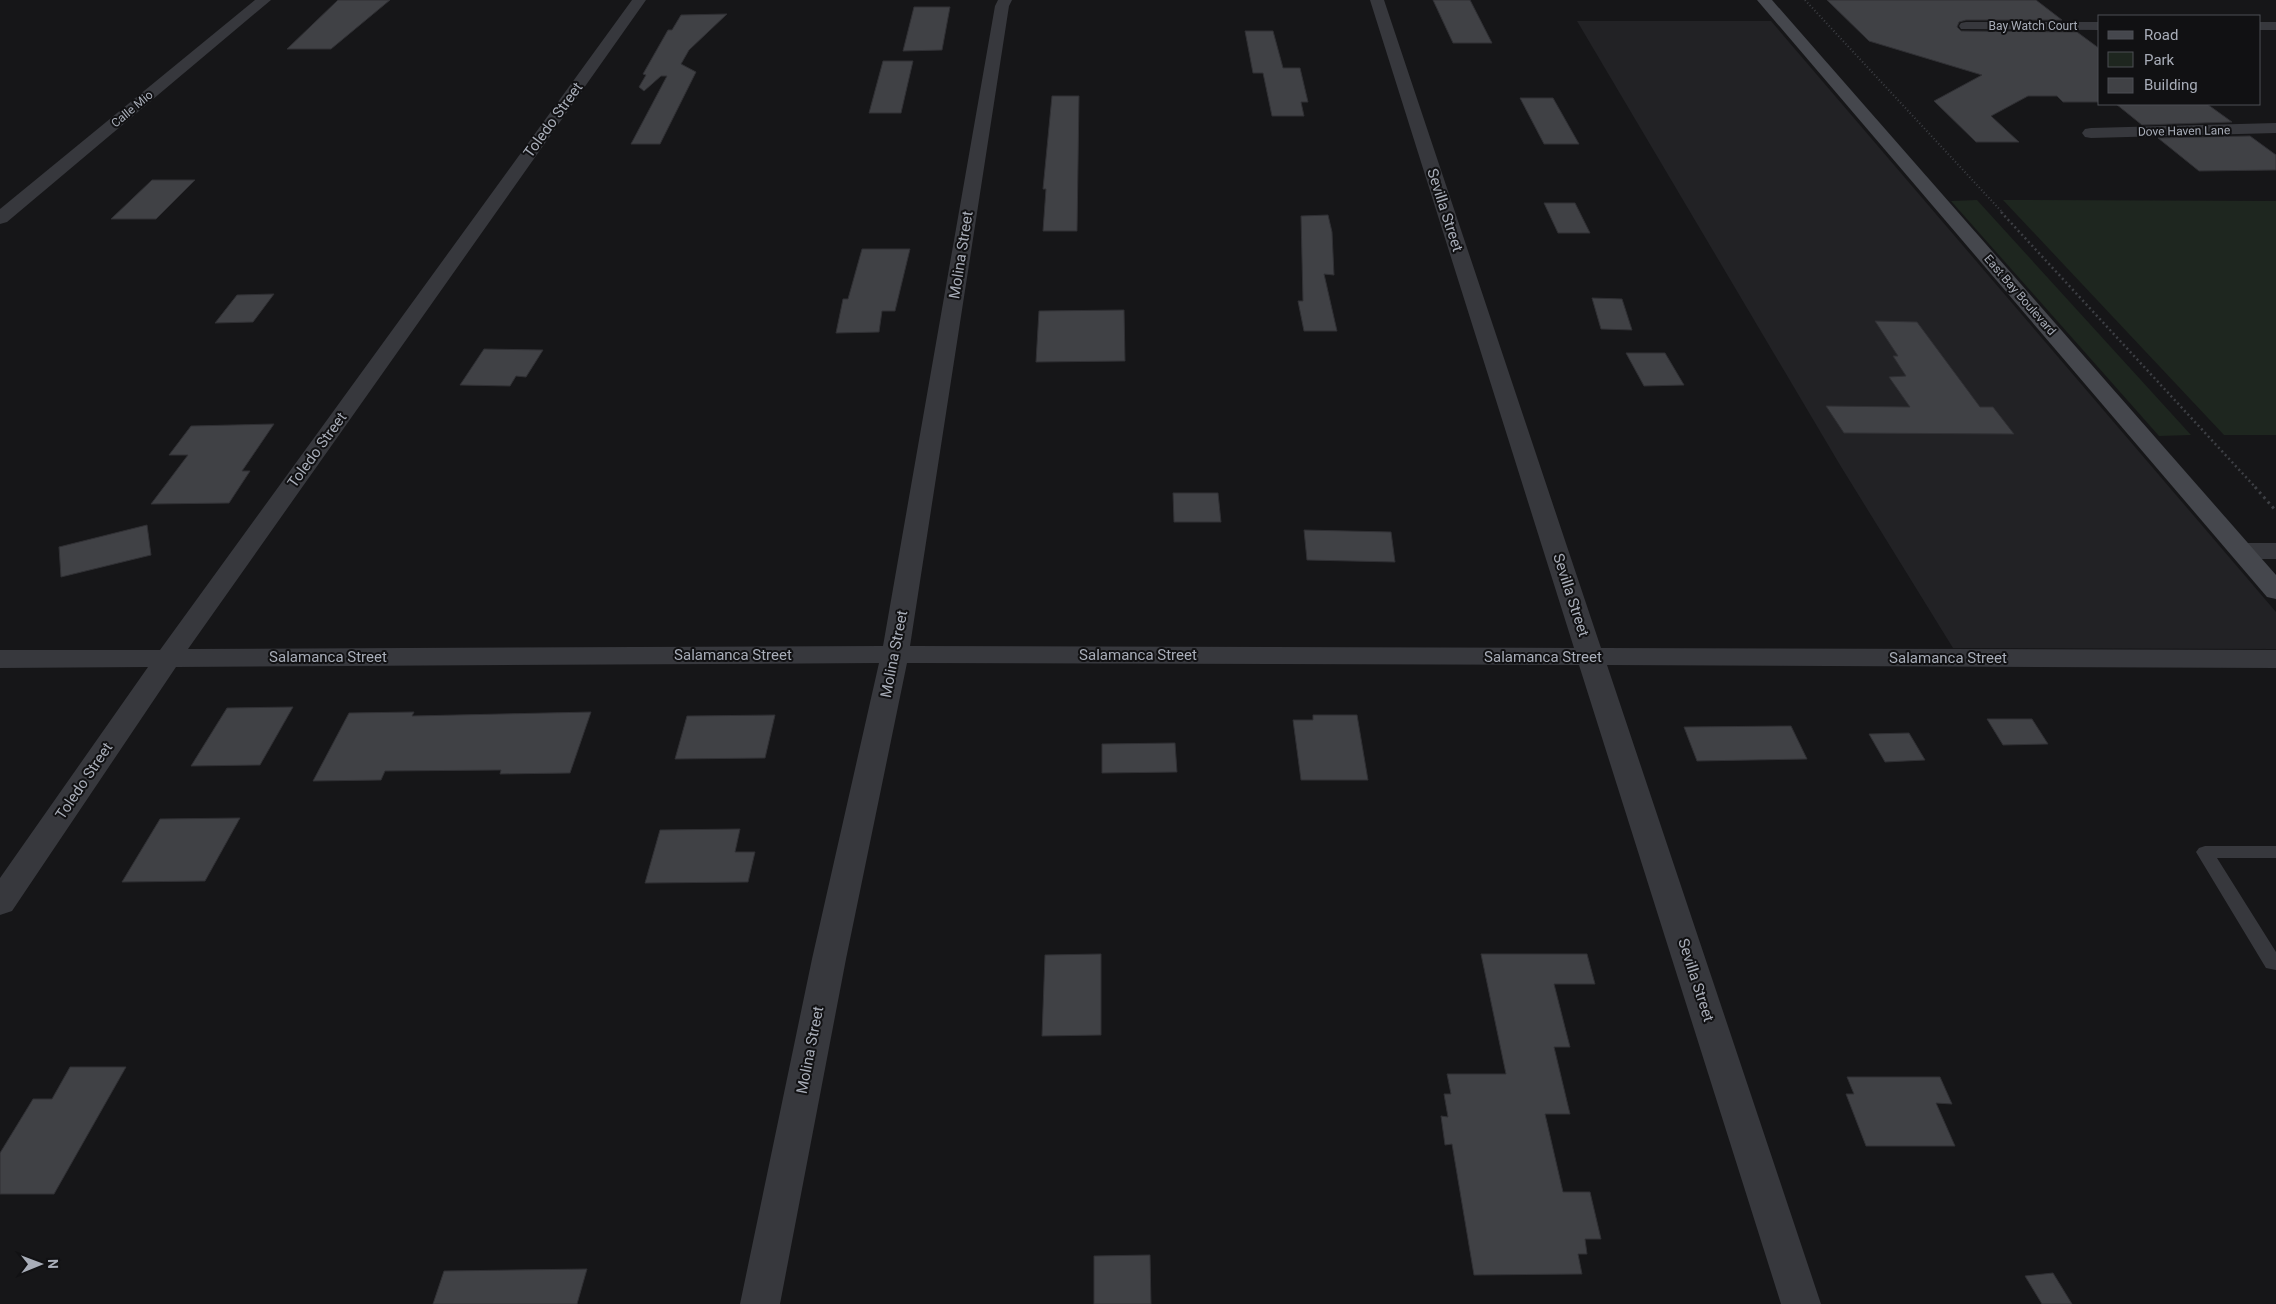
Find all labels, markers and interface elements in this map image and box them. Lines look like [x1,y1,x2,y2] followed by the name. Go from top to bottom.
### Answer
[2098,15,2261,105] legend
[1989,19,2078,33] street label: Bay Watch Court
[2144,26,2178,44] text: Road
[2144,51,2175,69] text: Park
[2144,76,2198,94] text: Building
[520,79,586,161] street label: Toledo Street
[108,88,156,130] street label: Calle Mio
[2138,123,2230,139] street label: Dove Haven Lane
[1423,166,1467,254] street label: Sevilla Street
[945,210,977,300] street label: Molina Street
[1981,252,2059,338] street label: East Bay Boulevard
[284,409,350,491] street label: Toledo Street
[1549,551,1593,639] street label: Sevilla Street
[877,609,911,699] street label: Molina Street
[674,646,792,664] street label: Salamanca Street
[1079,646,1197,664] street label: Salamanca Street
[269,648,387,666] street label: Salamanca Street
[1484,648,1602,666] street label: Salamanca Street
[1889,649,2007,667] street label: Salamanca Street
[52,739,116,823] street label: Toledo Street
[1674,936,1718,1024] street label: Sevilla Street
[793,1005,827,1095] street label: Molina Street
[15,1239,65,1289] north arrow
[45,1259,61,1269] text: N

